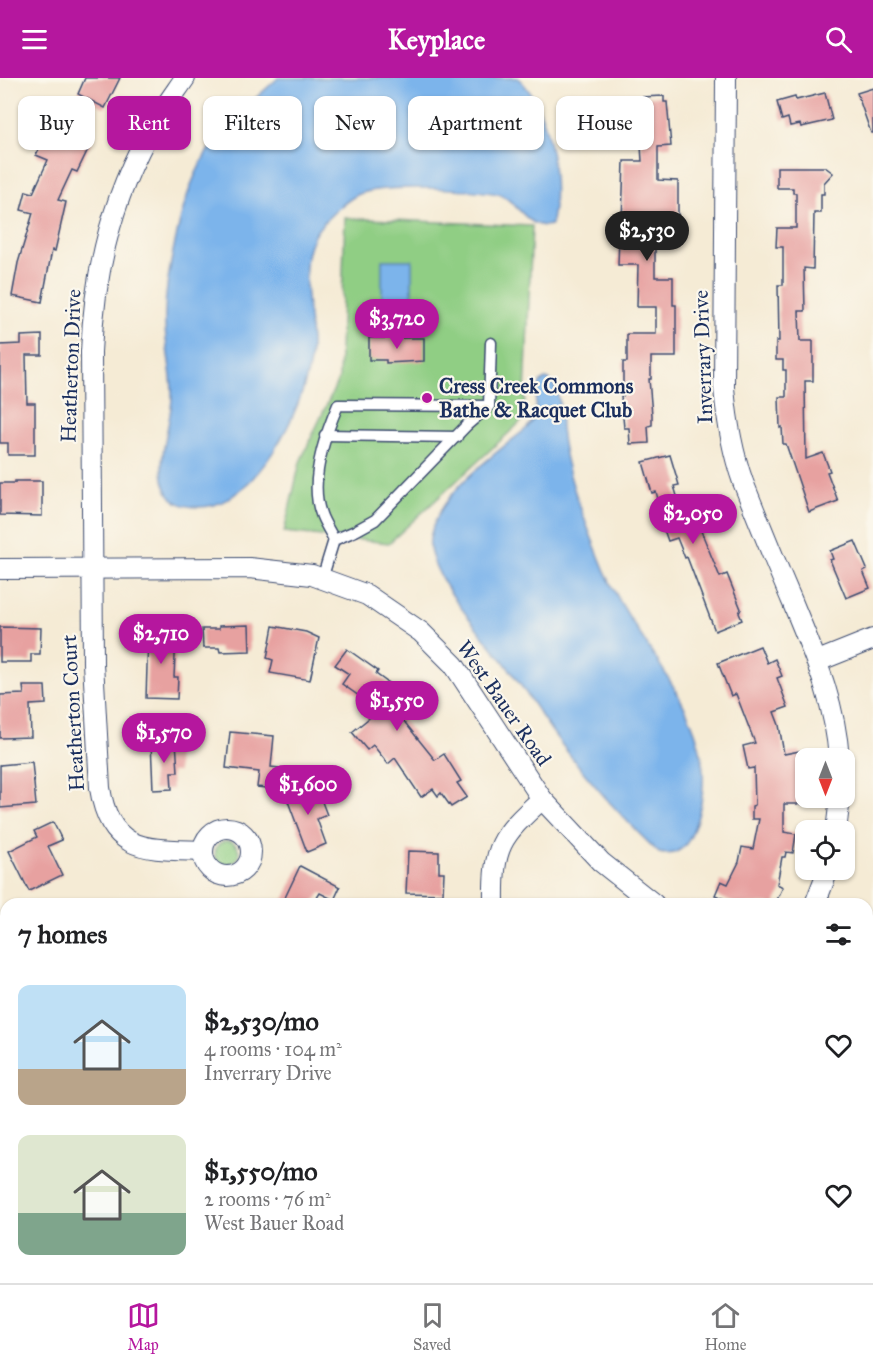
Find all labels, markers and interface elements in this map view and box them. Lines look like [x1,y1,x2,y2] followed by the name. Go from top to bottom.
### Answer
[18,23,51,56] icon: menu
[388,23,485,56] text: Keyplace
[822,23,855,56] icon: search
[18,96,95,150] chip: Buy
[107,96,191,150] chip: Rent
[203,96,302,150] chip: Filters
[314,96,396,150] chip: New
[408,96,544,150] chip: Apartment
[556,96,654,150] chip: House
[598,211,696,262] pin: $2,530
[619,218,675,242] text: $2,530
[55,288,87,443] street label: Heatherton Drive
[688,289,718,424] street label: Inverrary Drive
[348,299,446,350] pin: $3,720
[369,306,425,330] text: $3,720
[439,373,634,423] place label: Cress Creek Commons Bathe & Racquet Club
[420,391,434,405] marker: Cress Creek Commons Bathe & Racquet Club
[644,494,742,545] pin: $2,050
[663,501,723,525] text: $2,050
[112,614,210,665] pin: $2,710
[133,621,189,645] text: $2,710
[56,633,90,792] street label: Heatherton Court
[451,635,557,771] street label: West Bauer Road
[348,681,446,732] pin: $1,550
[370,688,424,712] text: $1,550
[115,713,213,764] pin: $1,570
[136,720,192,744] text: $1,570
[795,748,855,808] north arrow
[795,748,855,880] map controls
[259,765,357,816] pin: $1,600
[279,772,337,796] text: $1,600
[795,820,855,880] button: locate
[18,918,107,950] text: 7 homes
[822,918,855,951] icon: filters
[204,1005,319,1037] text: $2,530/mo
[66,1009,138,1081] icon: home
[822,1029,855,1062] icon: heart
[204,1037,342,1061] text: 4 rooms · 104 m²
[204,1061,332,1085] text: Inverrary Drive
[204,1155,318,1187] text: $1,550/mo
[66,1159,138,1231] icon: home
[822,1179,855,1212] icon: heart
[204,1187,331,1211] text: 2 rooms · 76 m²
[204,1211,344,1235] text: West Bauer Road
[127,1299,160,1354] tab: Map
[413,1299,451,1354] tab: Saved
[704,1299,746,1354] tab: Home

